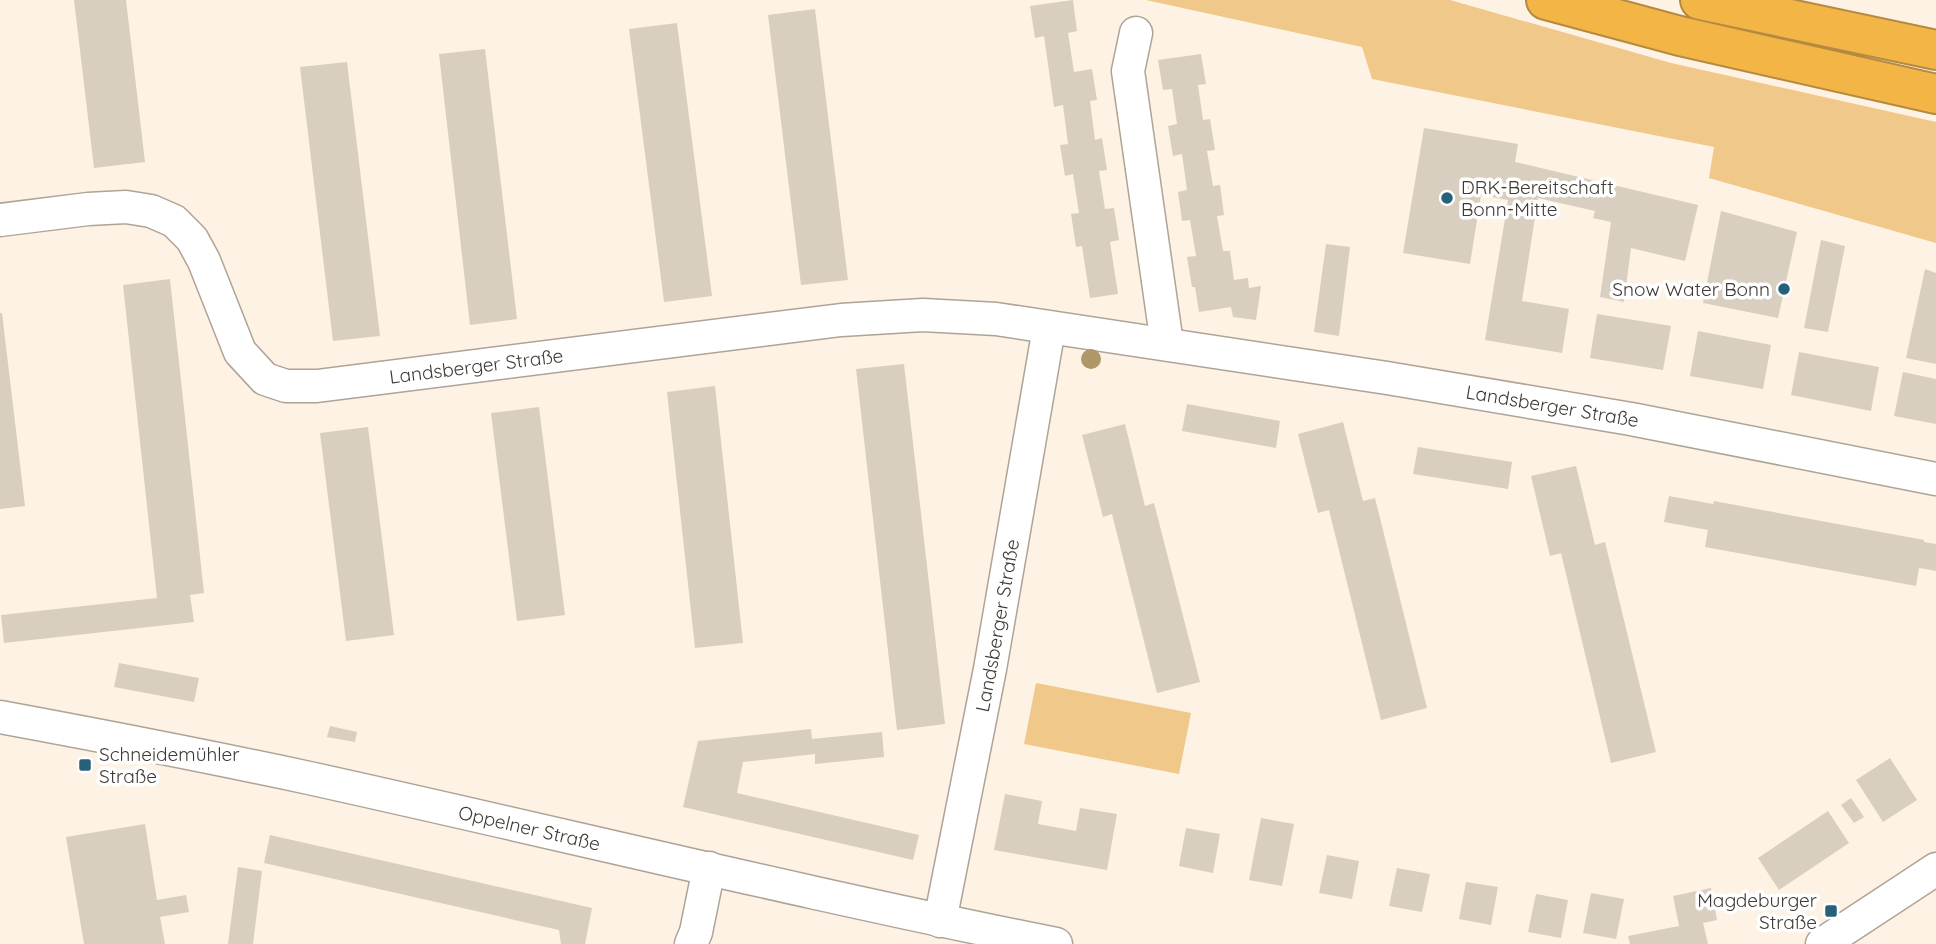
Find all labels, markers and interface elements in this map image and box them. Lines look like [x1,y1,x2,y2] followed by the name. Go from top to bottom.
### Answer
[1461,175,1614,221] place label: DRK-Bereitschaft Bonn-Mitte
[1439,190,1455,206] marker: DRK-Bereitschaft Bonn-Mitte
[1612,277,1770,301] place label: Snow Water Bonn
[1776,281,1792,297] marker: Snow Water Bonn
[388,343,565,389] street label: Landsberger Straße
[1464,379,1641,432] street label: Landsberger Straße
[970,537,1024,714] street label: Landsberger Straße
[99,742,240,788] place label: Schneidemühler Straße
[77,757,93,773] marker: Schneidemühler Straße
[456,800,603,856] street label: Oppelner Straße
[1697,888,1818,934] place label: Magdeburger Straße
[1823,903,1839,919] marker: Magdeburger Straße

